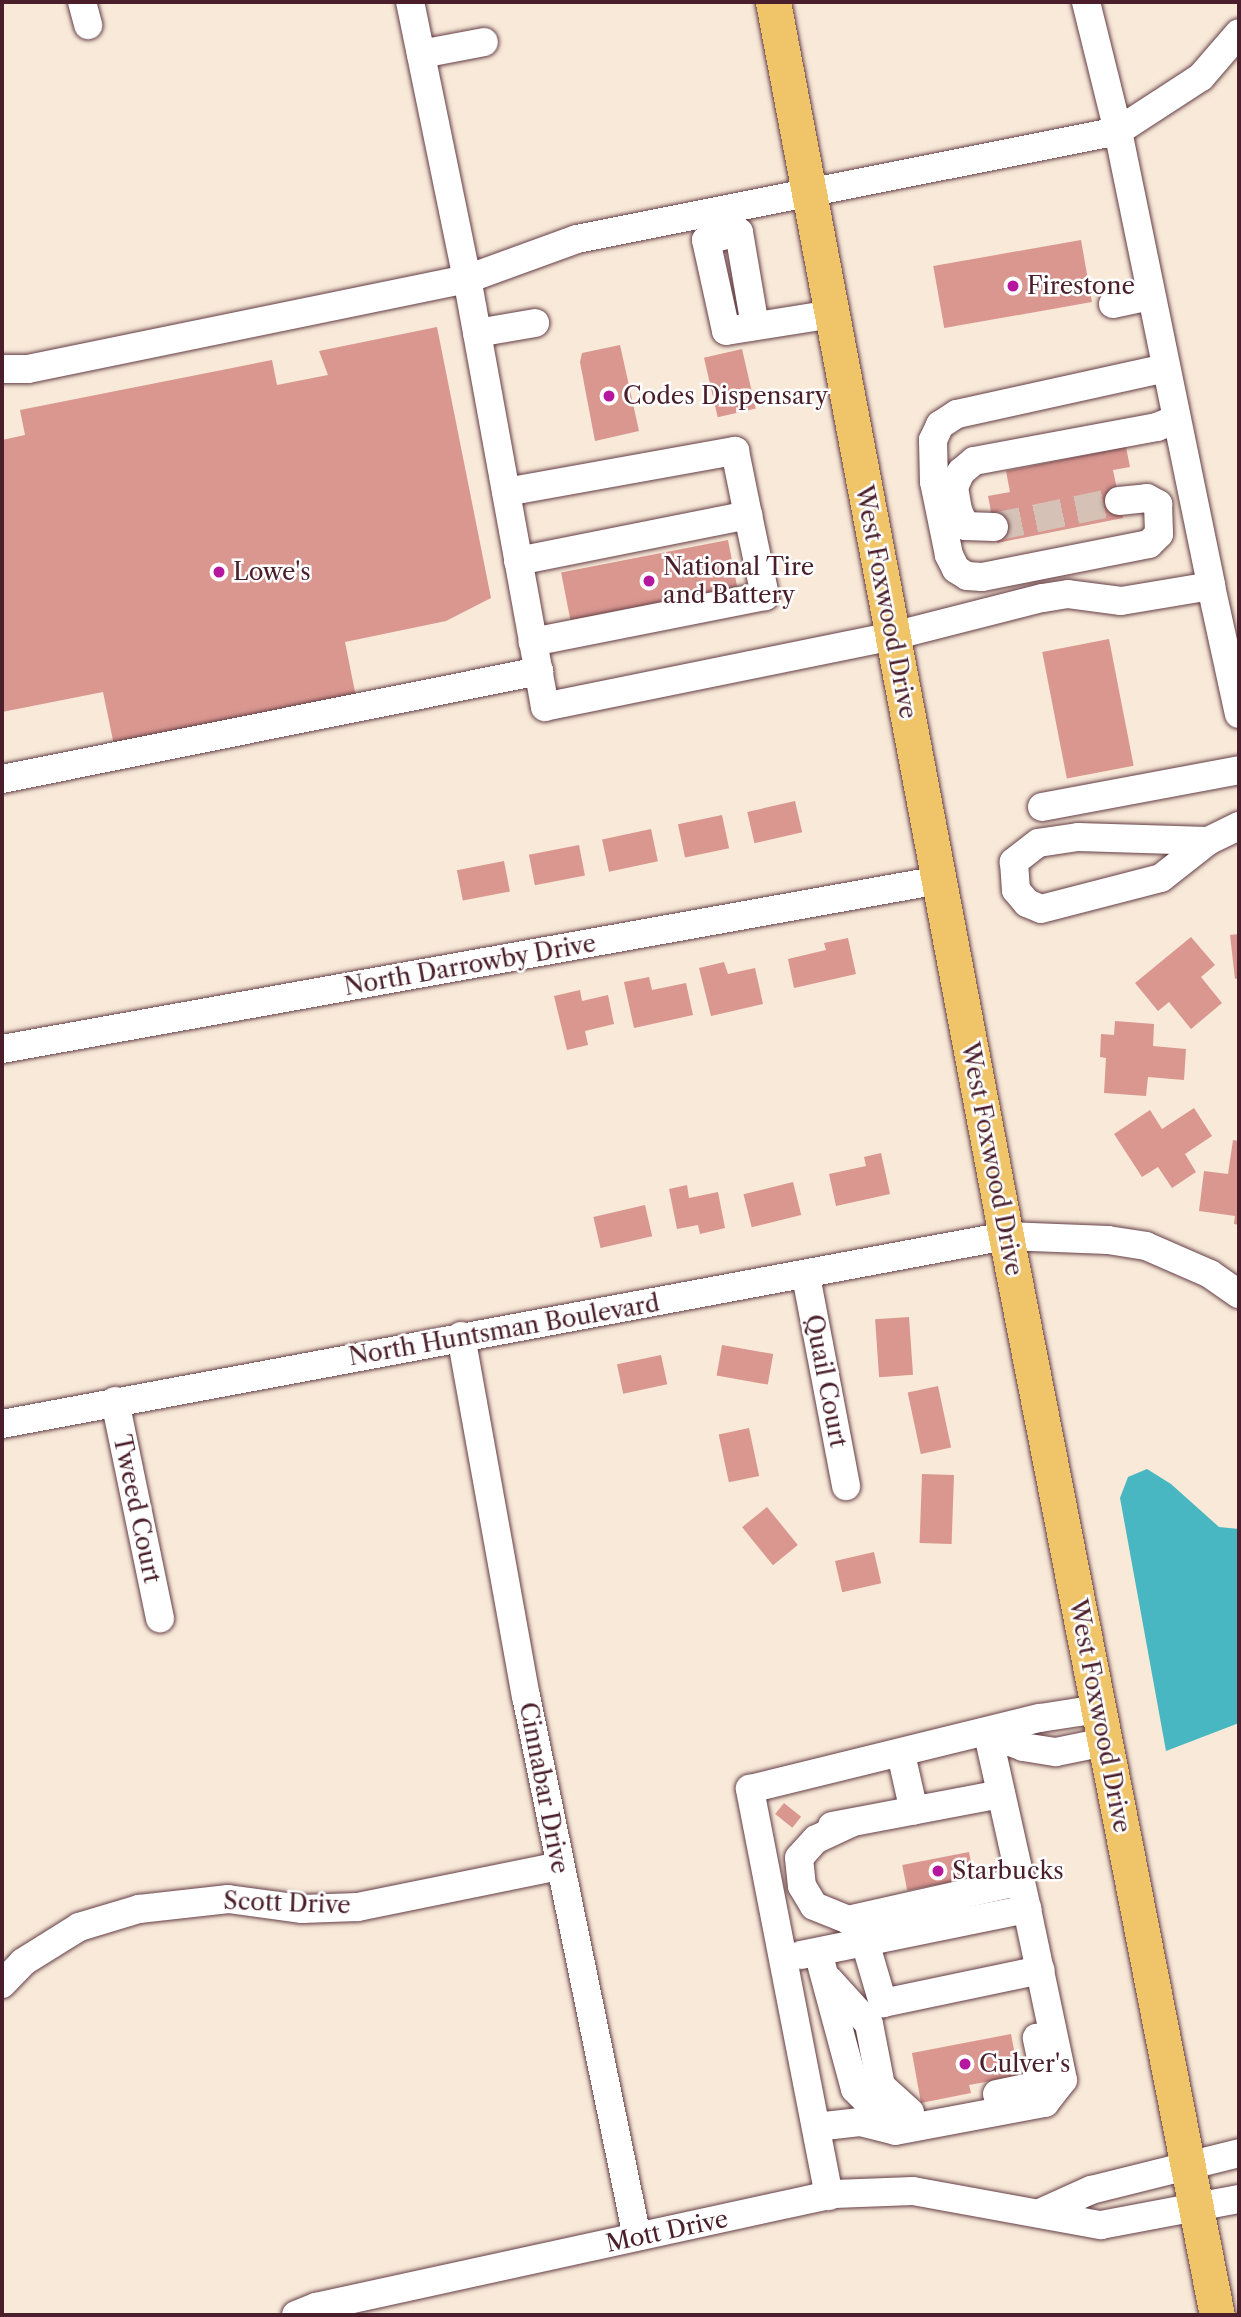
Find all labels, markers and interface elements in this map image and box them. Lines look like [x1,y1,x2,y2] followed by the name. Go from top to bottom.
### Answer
[1027,272,1135,300] place label: Firestone
[1005,278,1021,294] marker: Firestone
[623,382,828,410] place label: Codes Dispensary
[601,388,617,404] marker: Codes Dispensary
[849,483,923,721] street label: West Foxwood Drive
[663,553,815,609] place label: National Tire and Battery
[233,558,311,586] place label: Lowe's
[211,564,227,580] marker: Lowe's
[641,573,657,589] marker: National Tire and Battery
[341,929,599,1001] street label: North Darrowby Drive
[955,1040,1029,1278] street label: West Foxwood Drive
[346,1288,662,1372] street label: North Huntsman Boulevard
[799,1312,853,1450] street label: Quail Court
[107,1432,167,1586] street label: Tweed Court
[1063,1597,1137,1835] street label: West Foxwood Drive
[513,1700,575,1876] street label: Cinnabar Drive
[952,1857,1064,1885] place label: Starbucks
[930,1863,946,1879] marker: Starbucks
[223,1886,351,1920] street label: Scott Drive
[979,2050,1070,2078] place label: Culver's
[957,2056,973,2072] marker: Culver's
[603,2204,731,2258] street label: Mott Drive

